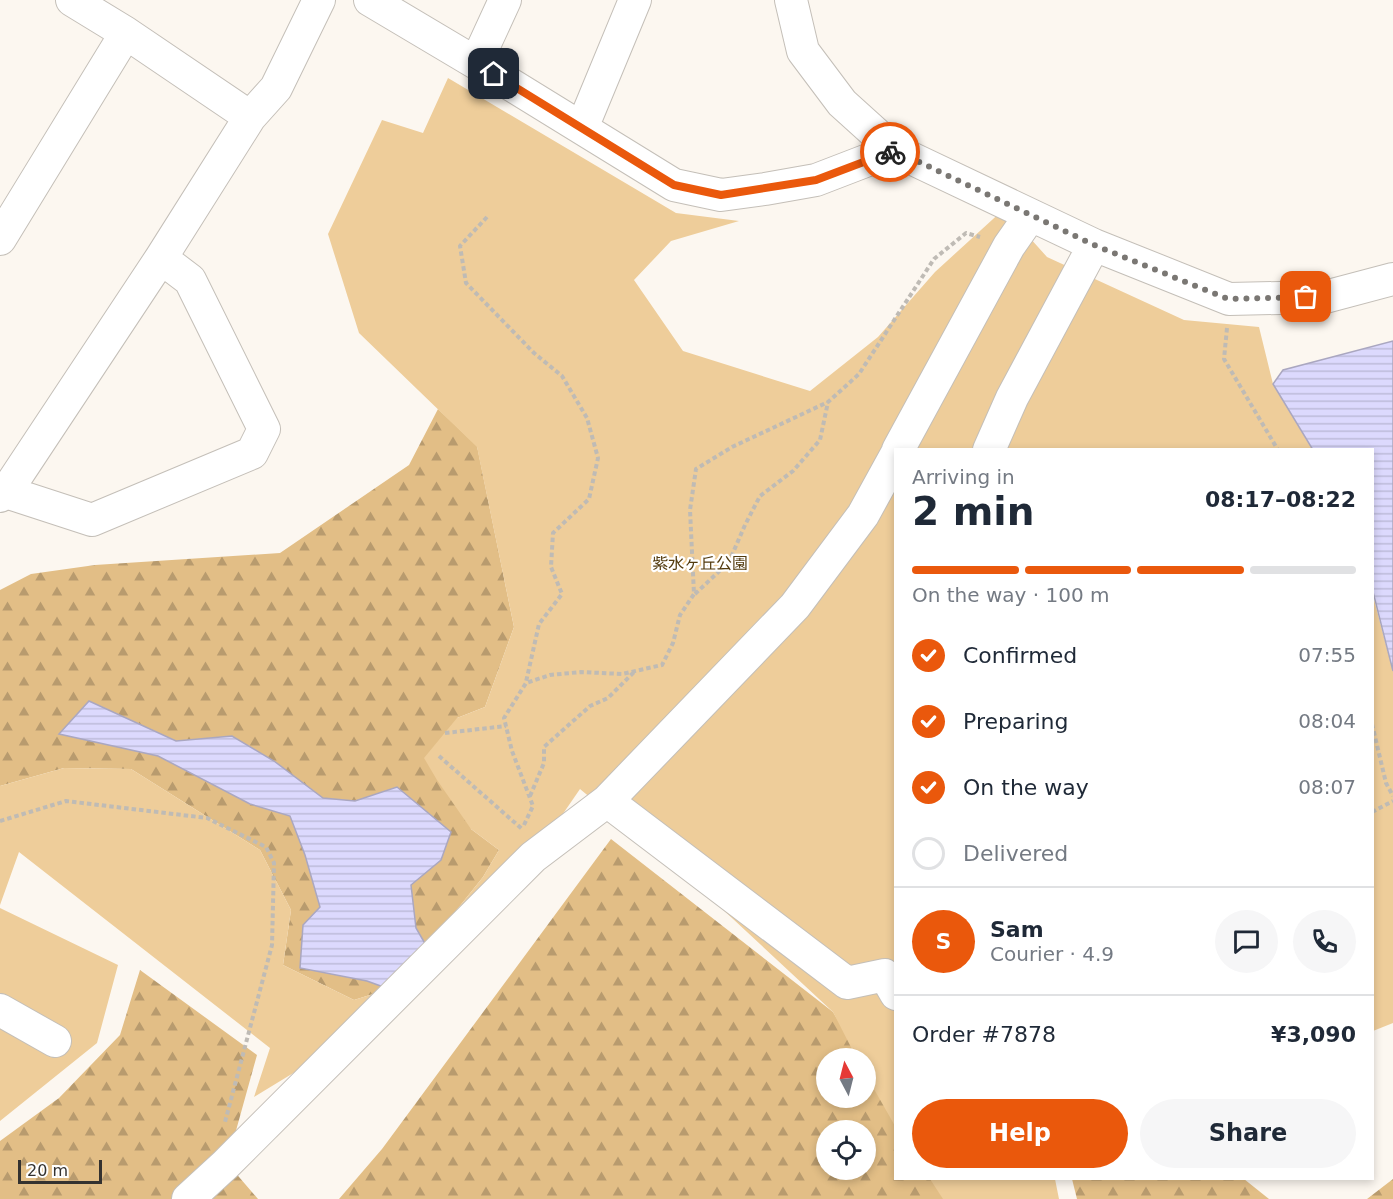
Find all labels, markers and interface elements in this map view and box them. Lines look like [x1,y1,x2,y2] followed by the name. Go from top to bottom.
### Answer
[468,48,519,99] pin
[477,57,510,90] icon: home
[860,122,920,182] courier
[874,136,907,169] icon: bike
[1280,271,1331,322] pin
[1289,280,1322,313] icon: bag
[912,465,1015,489] text: Arriving in
[1205,487,1356,512] text: 08:17–08:22
[912,489,1034,534] text: 2 min
[652,554,748,573] park label: 紫水ヶ丘公園
[912,583,1110,607] text: On the way · 100 m
[912,639,945,672] icon: check
[963,643,1077,668] text: Confirmed
[1298,643,1356,667] text: 07:55
[912,705,945,738] icon: check
[963,709,1069,734] text: Preparing
[1298,709,1356,733] text: 08:04
[912,771,945,804] icon: check
[963,775,1089,800] text: On the way
[1298,775,1356,799] text: 08:07
[963,841,1068,866] text: Delivered
[1215,910,1278,973] button: chat
[1293,910,1356,973] button: phone
[990,917,1044,942] text: Sam
[936,929,951,954] text: S
[990,942,1114,966] text: Courier · 4.9
[912,1022,1056,1047] text: Order #7878
[1271,1022,1356,1047] text: ¥3,090
[816,1048,876,1108] north arrow
[816,1048,876,1180] map controls
[912,1099,1128,1168] button: Help
[1140,1099,1356,1168] button: Share
[816,1120,876,1180] button: locate
[18,1157,102,1184] scale bar
[27,1161,68,1180] text: 20 m

